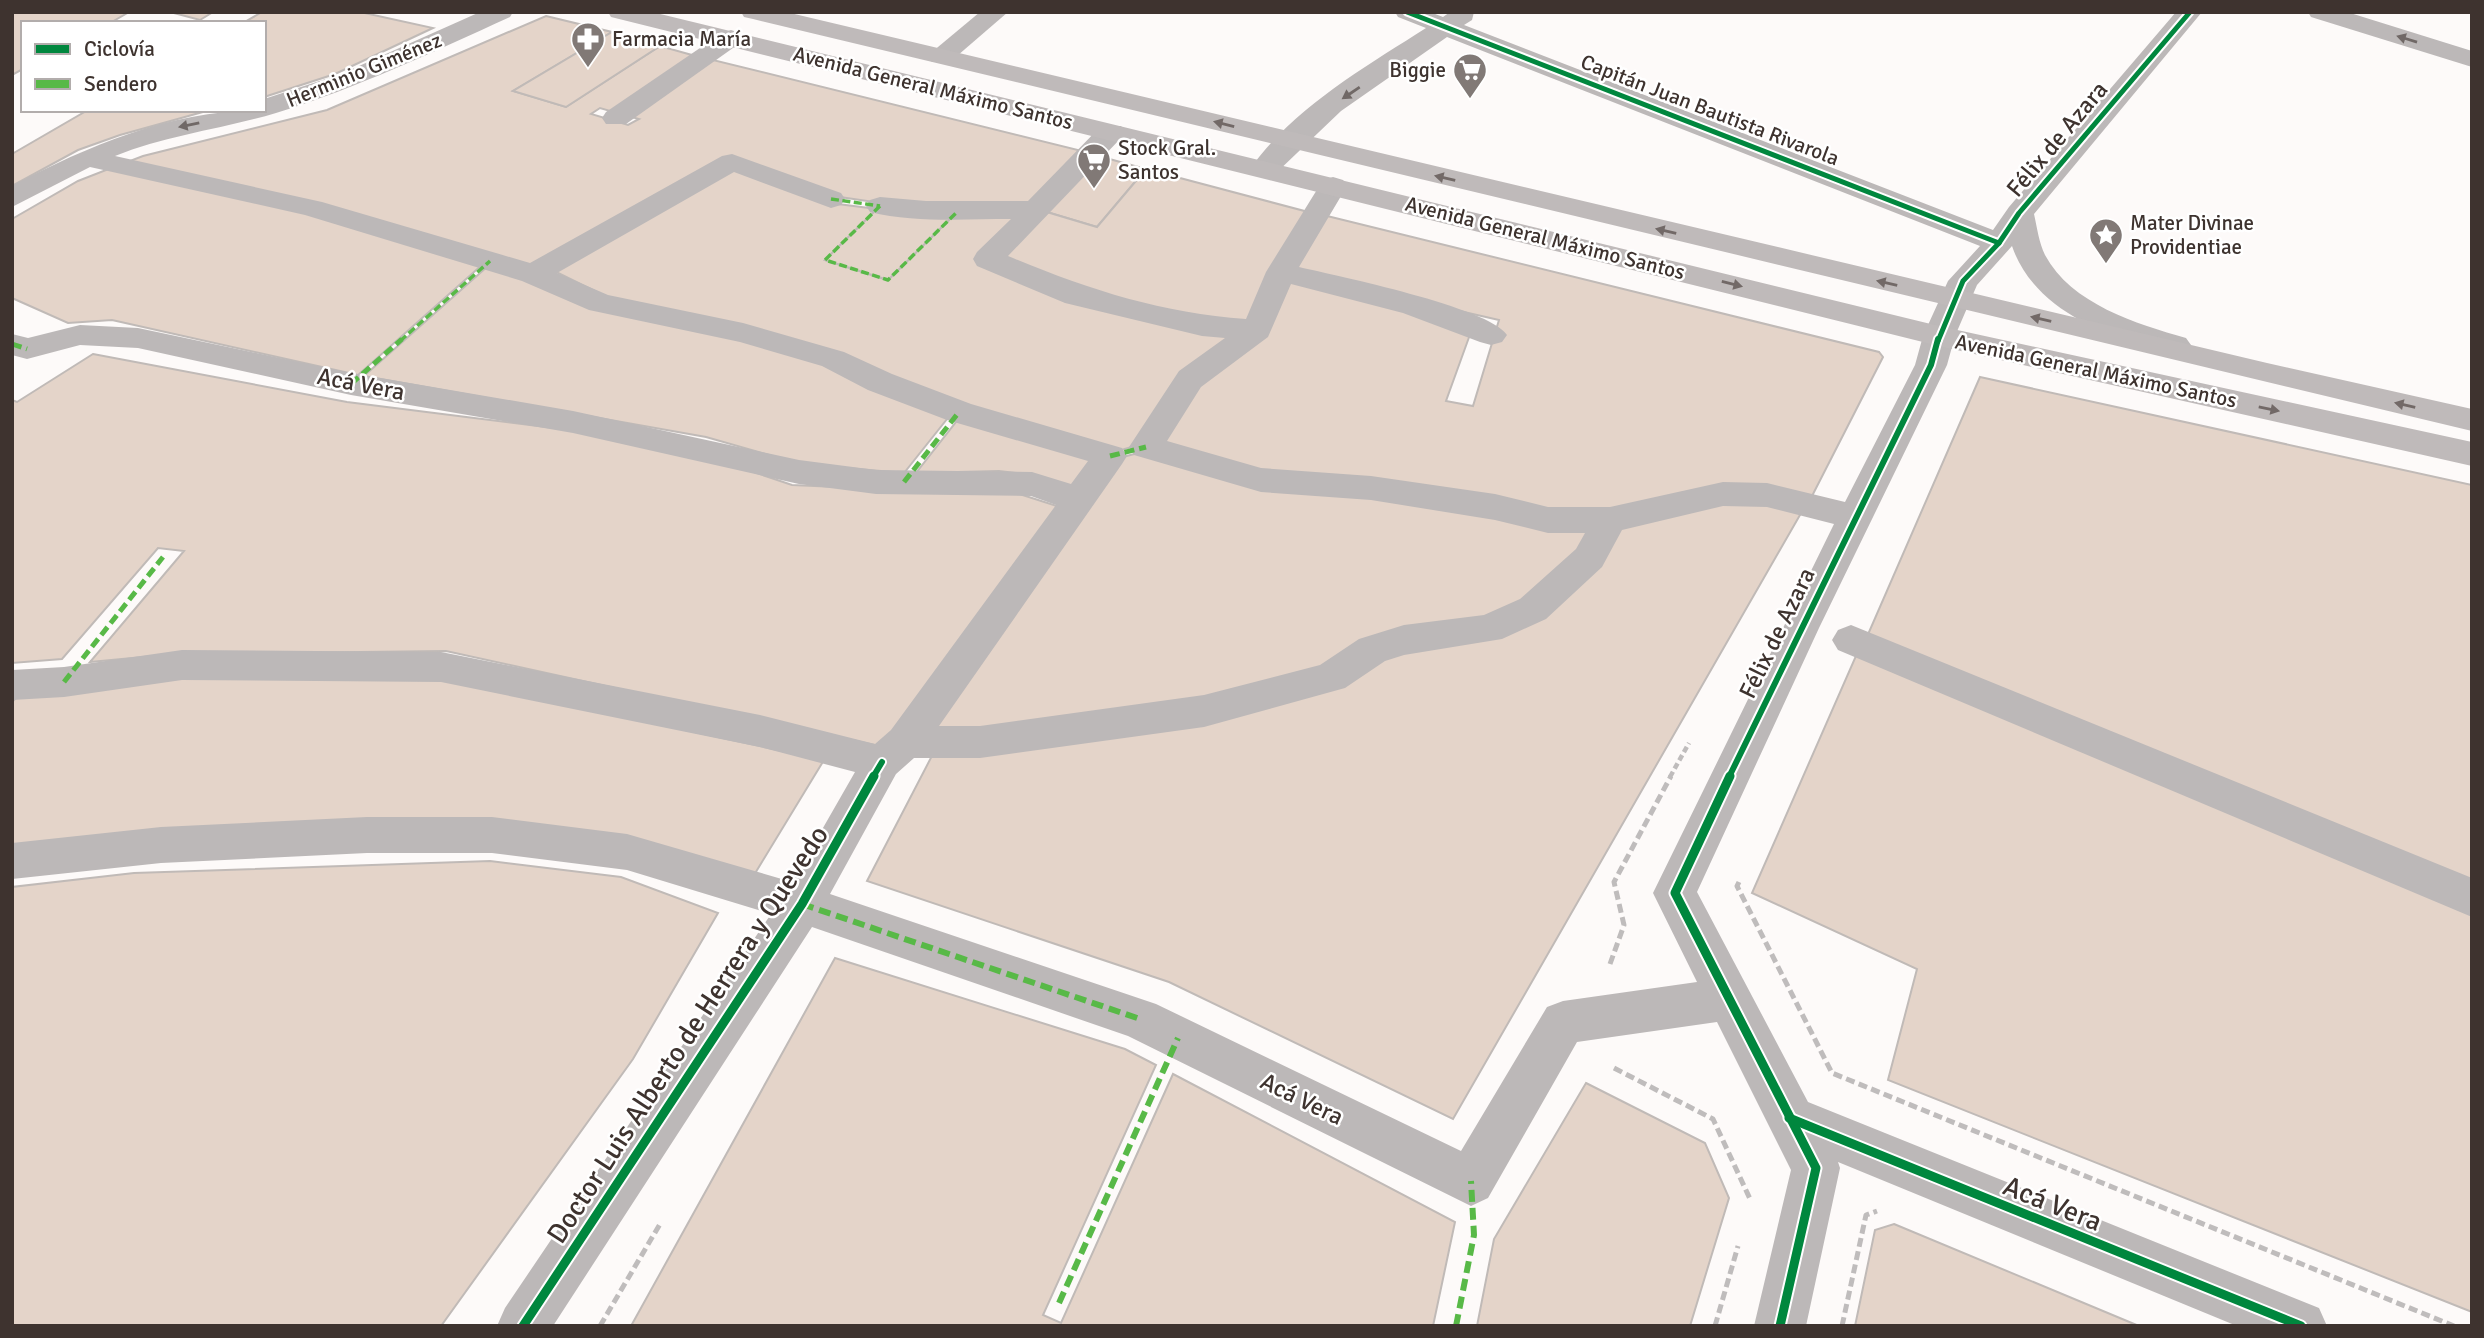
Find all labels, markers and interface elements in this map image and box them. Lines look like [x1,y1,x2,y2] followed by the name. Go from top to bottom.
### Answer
[569,20,607,69] pharmacy icon: Farmacia María
[21,21,266,112] legend
[612,26,751,52] place label: Farmacia María
[282,27,446,113] street label: Herminio Giménez
[2396,33,2417,43] one-way arrow
[84,36,155,62] text: Ciclovía
[791,41,1075,135] street label: Avenida General Máximo Santos
[1577,49,1843,171] street label: Capitán Juan Bautista Rivarola
[1451,51,1489,100] supermarket icon: Biggie
[1389,57,1446,83] place label: Biggie
[84,71,158,97] text: Sendero
[2000,75,2114,203] street label: Félix de Azara
[1342,86,1360,100] one-way arrow
[1212,118,1234,129] one-way arrow
[178,120,200,131] one-way arrow
[1118,135,1216,185] place label: Stock Gral. Santos
[1075,141,1113,190] supermarket icon: Stock Gral. Santos
[1434,172,1456,183] one-way arrow
[1403,191,1687,285] street label: Avenida General Máximo Santos
[2130,210,2254,260] place label: Mater Divinae Providentiae
[2087,216,2125,265] place icon: Mater Divinae Providentiae
[1655,225,1677,236] one-way arrow
[1722,278,1744,289] one-way arrow
[1876,278,1898,289] one-way arrow
[2030,313,2052,324] one-way arrow
[1953,328,2239,414] street label: Avenida General Máximo Santos
[315,361,407,407] street label: Acá Vera
[2394,399,2416,410] one-way arrow
[2258,404,2280,415] one-way arrow
[1732,563,1822,703] street label: Félix de Azara
[540,819,836,1250] street label: Doctor Luis Alberto de Herrera y Quevedo
[1256,1066,1348,1132] street label: Acá Vera
[1998,1169,2107,1239] street label: Acá Vera

